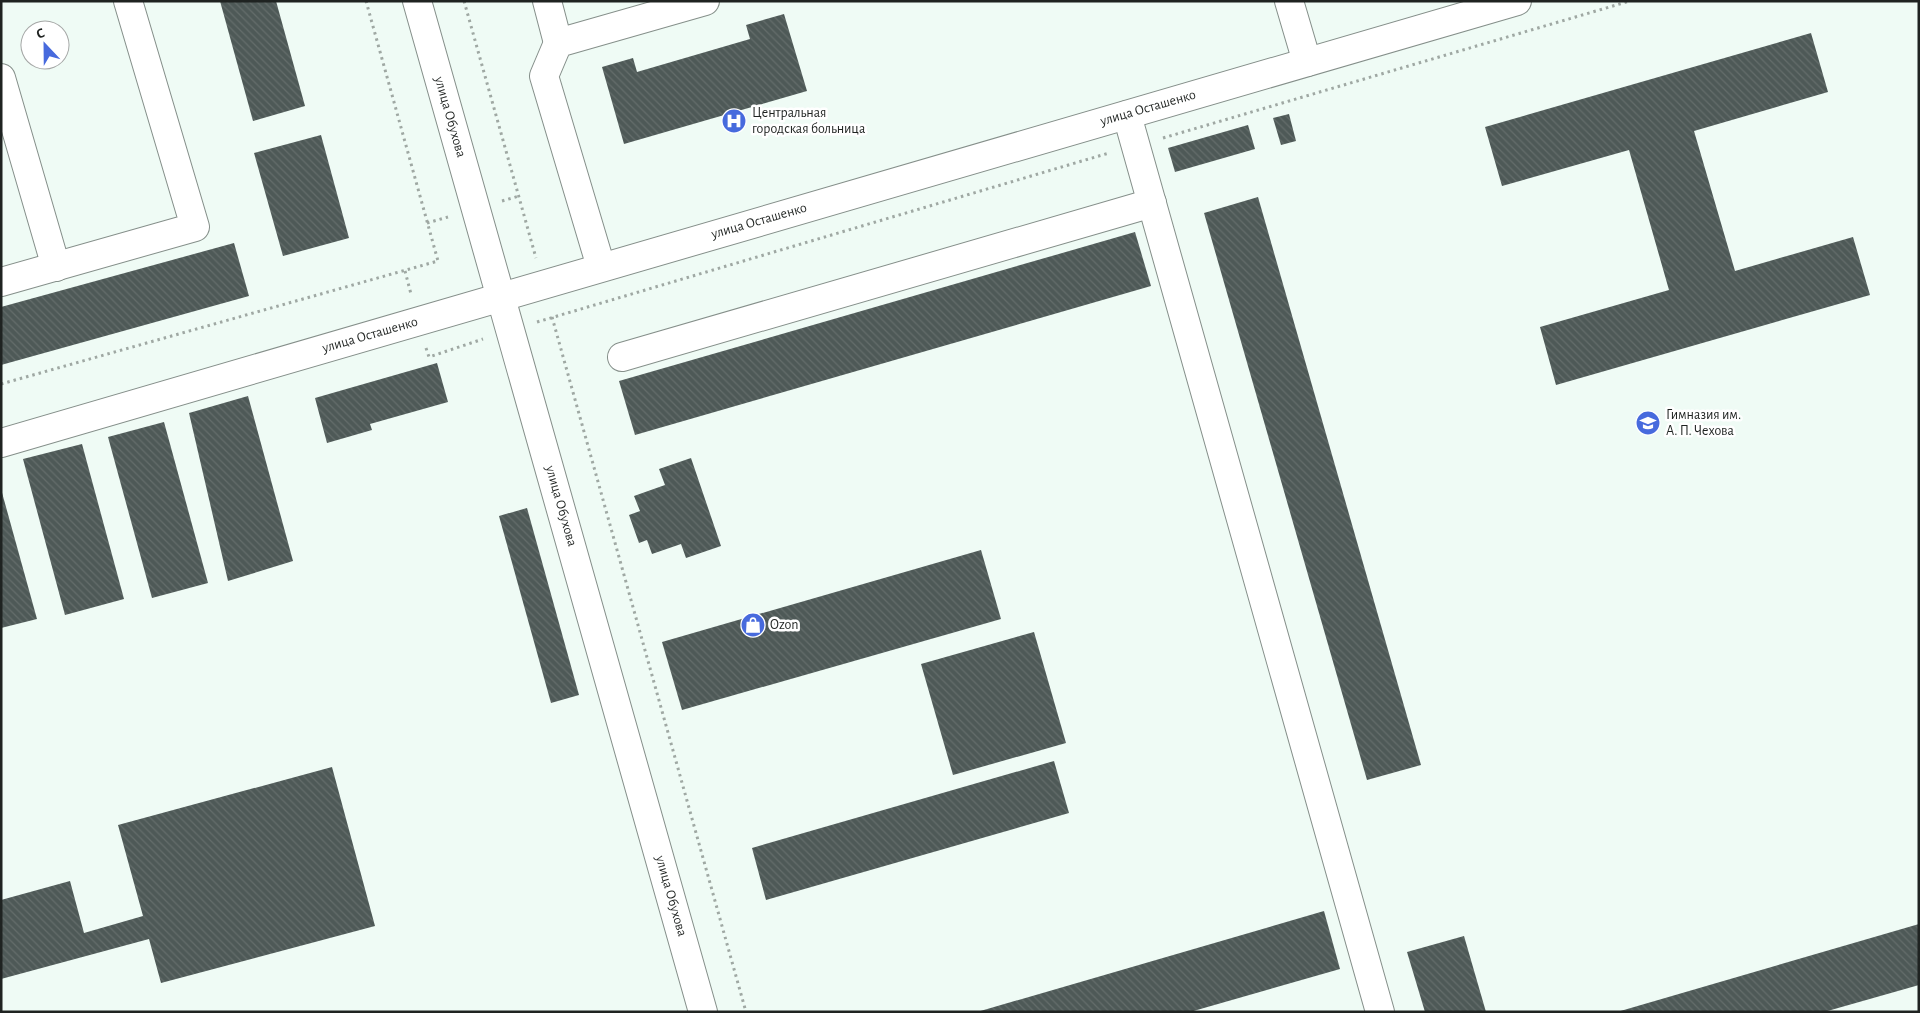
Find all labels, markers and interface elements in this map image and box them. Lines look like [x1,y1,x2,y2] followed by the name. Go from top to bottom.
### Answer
[20,20,70,70] north arrow
[34,26,47,42] text: С
[432,74,468,160] street label: улица Обухова
[1098,88,1198,129] street label: улица Осташенко
[752,106,866,136] place label: Центральная городская больница
[721,108,747,134] hospital icon: Центральная городская больница
[709,201,809,242] street label: улица Осташенко
[320,315,420,356] street label: улица Осташенко
[1666,408,1741,438] place label: Гимназия им. А. П. Чехова
[1635,410,1661,436] school or university icon: Гимназия им. А. П. Чехова
[543,463,579,549] street label: улица Обухова
[740,612,766,638] shop icon: Ozon
[770,618,798,632] place label: Ozon
[653,853,689,939] street label: улица Обухова

